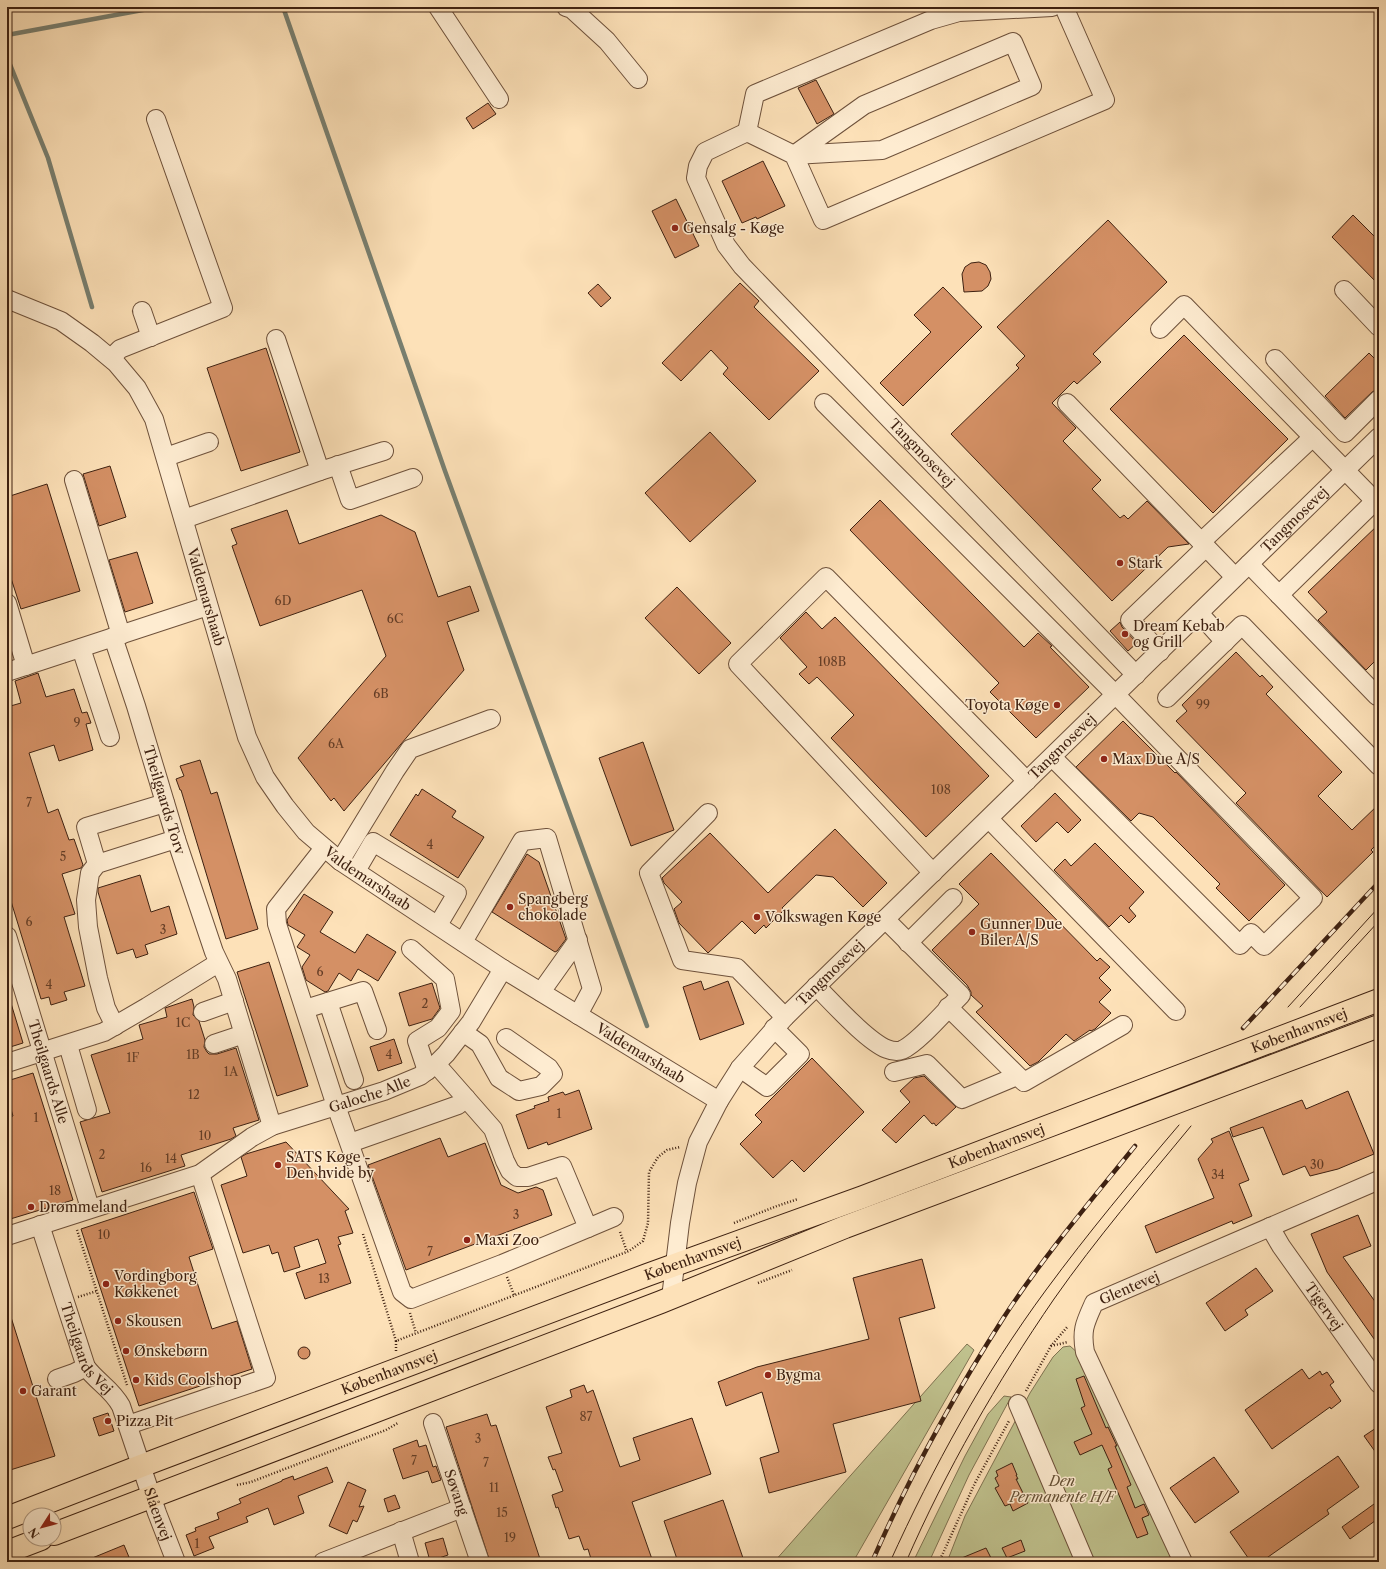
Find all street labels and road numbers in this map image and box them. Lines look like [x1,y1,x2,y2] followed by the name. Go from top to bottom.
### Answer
[885,415,959,490] street label: Tangmosevej
[1257,483,1332,556] street label: Tangmosevej
[183,545,229,648] street label: Valdemarshaab
[1025,710,1099,783] street label: Tangmosevej
[139,744,190,857] street label: Theilgaards Torv
[320,842,415,915] street label: Valdemarshaab
[793,936,868,1010] street label: Tangmosevej
[1248,1004,1350,1057] street label: Københavnsvej
[24,1018,73,1126] street label: Theilgaards Alle
[592,1019,689,1087] street label: Valdemarshaab
[327,1072,413,1117] street label: Galoche Alle
[946,1120,1047,1173] street label: Københavnsvej
[642,1233,743,1284] street label: Københavnsvej
[1096,1267,1162,1309] street label: Glentevej
[1301,1279,1347,1334] street label: Tigervej
[57,1300,117,1398] street label: Theilgaards Vej
[338,1346,440,1399] street label: Københavnsvej
[440,1467,473,1518] street label: Søvang
[140,1485,176,1543] street label: Slåenvej

